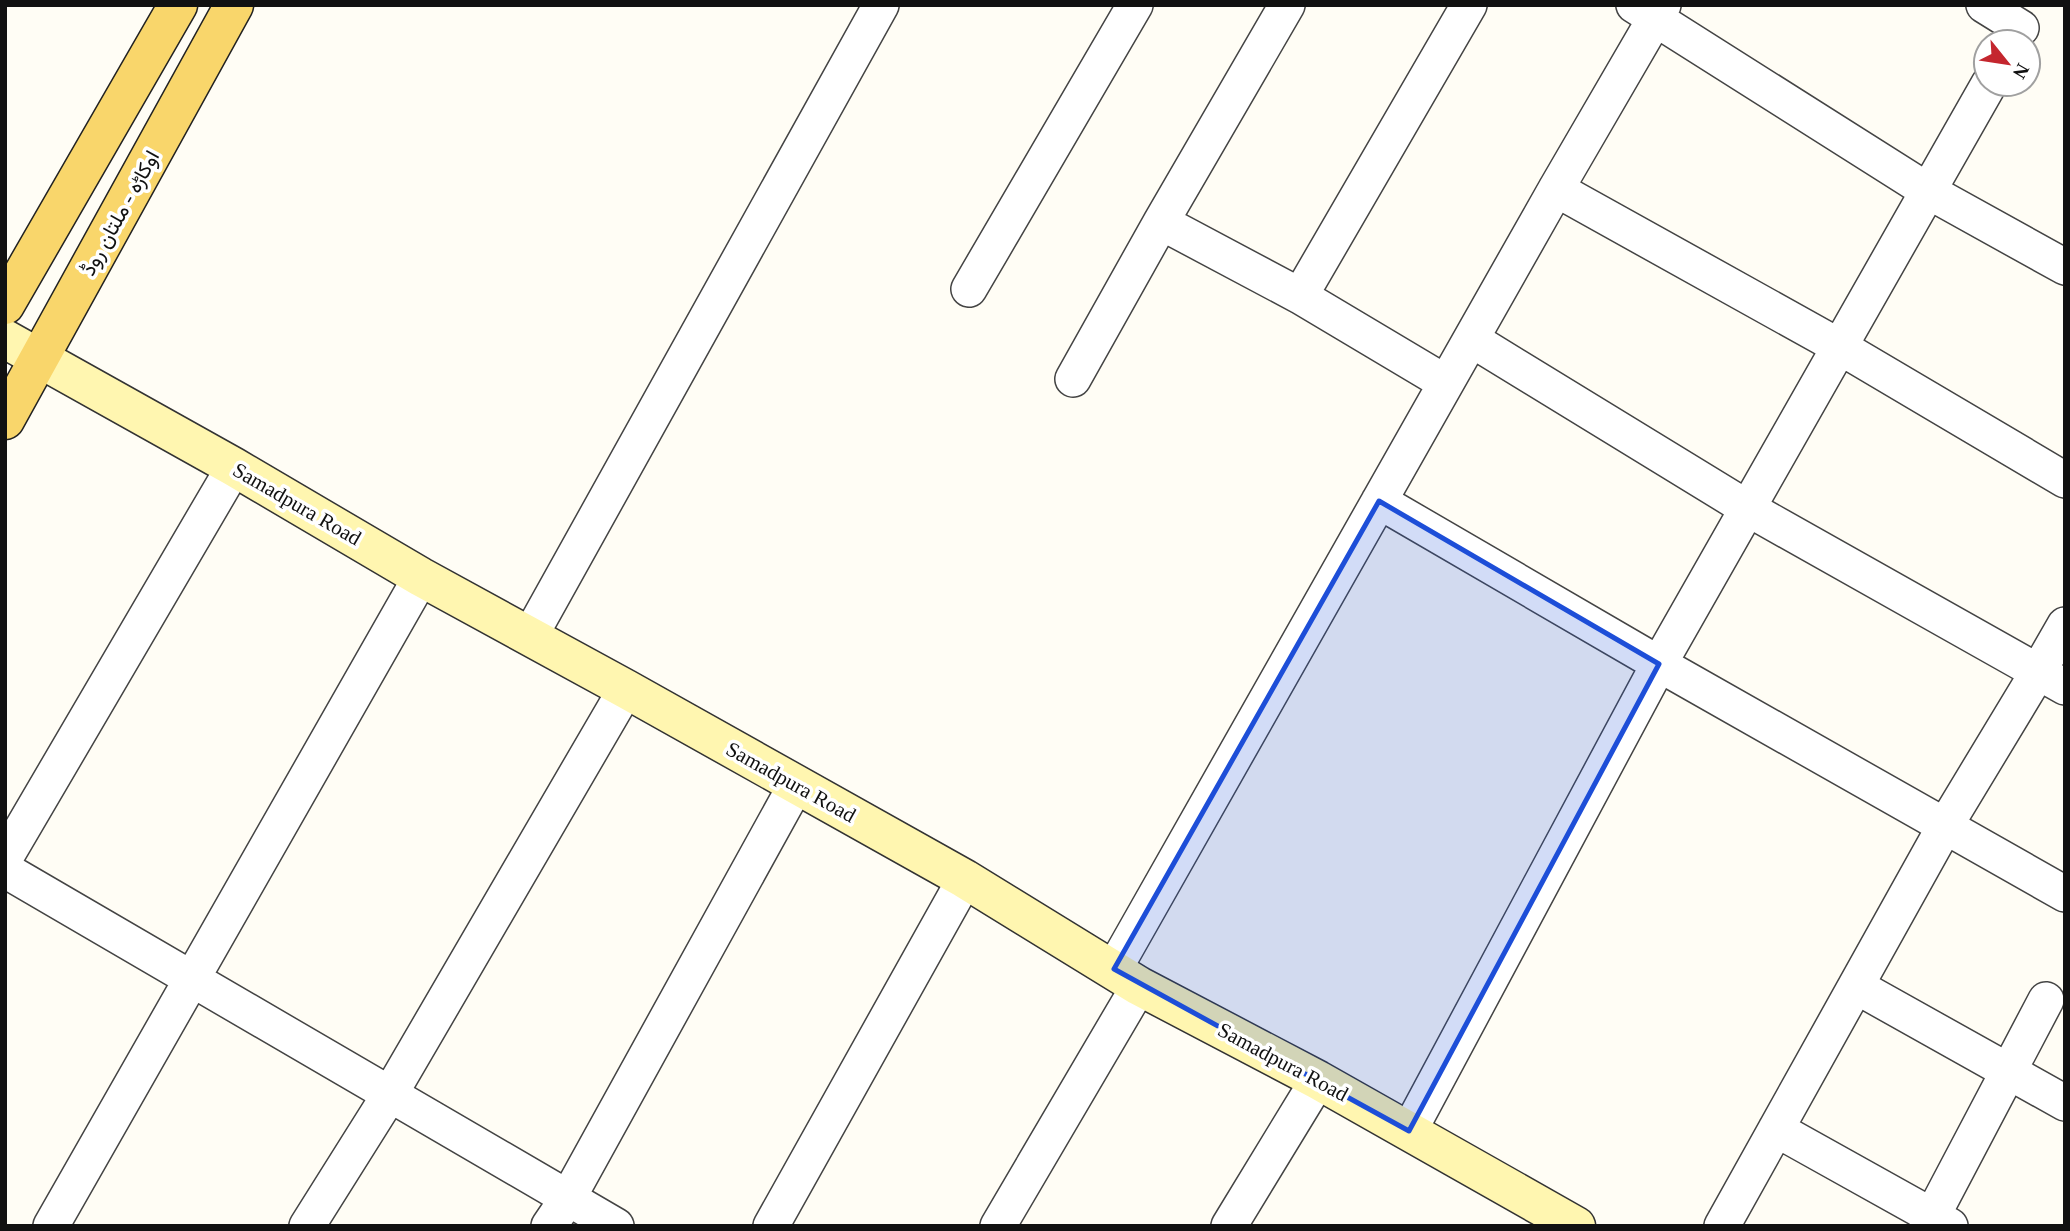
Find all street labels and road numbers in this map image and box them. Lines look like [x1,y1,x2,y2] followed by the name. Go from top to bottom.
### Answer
[76,146,165,280] street label: اوکاڑہ - ملتان روڈ
[229,458,366,551] street label: Samadpura Road
[722,737,860,828] street label: Samadpura Road
[1214,1018,1353,1107] street label: Samadpura Road

